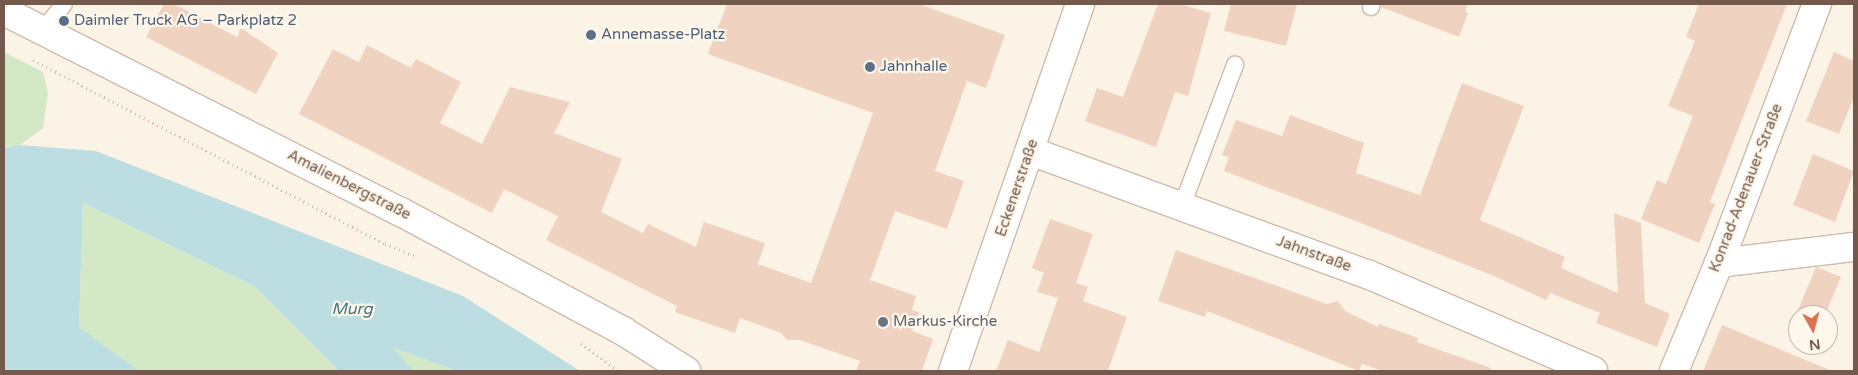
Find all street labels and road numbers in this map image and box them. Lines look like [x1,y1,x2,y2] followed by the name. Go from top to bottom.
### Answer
[1706,101,1786,275] street label: Konrad-Adenauer-Straße
[992,137,1042,239] street label: Eckenerstraße
[284,146,414,224] street label: Amalienbergstraße
[1274,232,1354,276] street label: Jahnstraße

